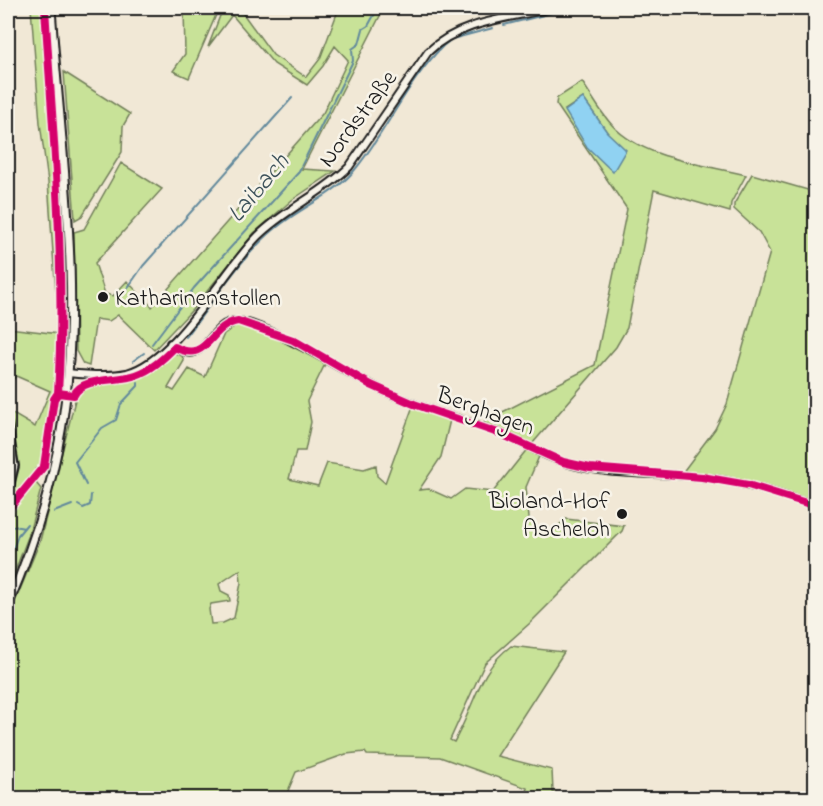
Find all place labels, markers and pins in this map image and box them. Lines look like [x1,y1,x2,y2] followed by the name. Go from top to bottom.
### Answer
[115,282,281,317] place label: Katharinenstollen
[96,290,110,304] marker: Katharinenstollen
[488,485,611,548] place label: Bioland-Hof Ascheloh
[615,507,629,521] marker: Bioland-Hof Ascheloh

